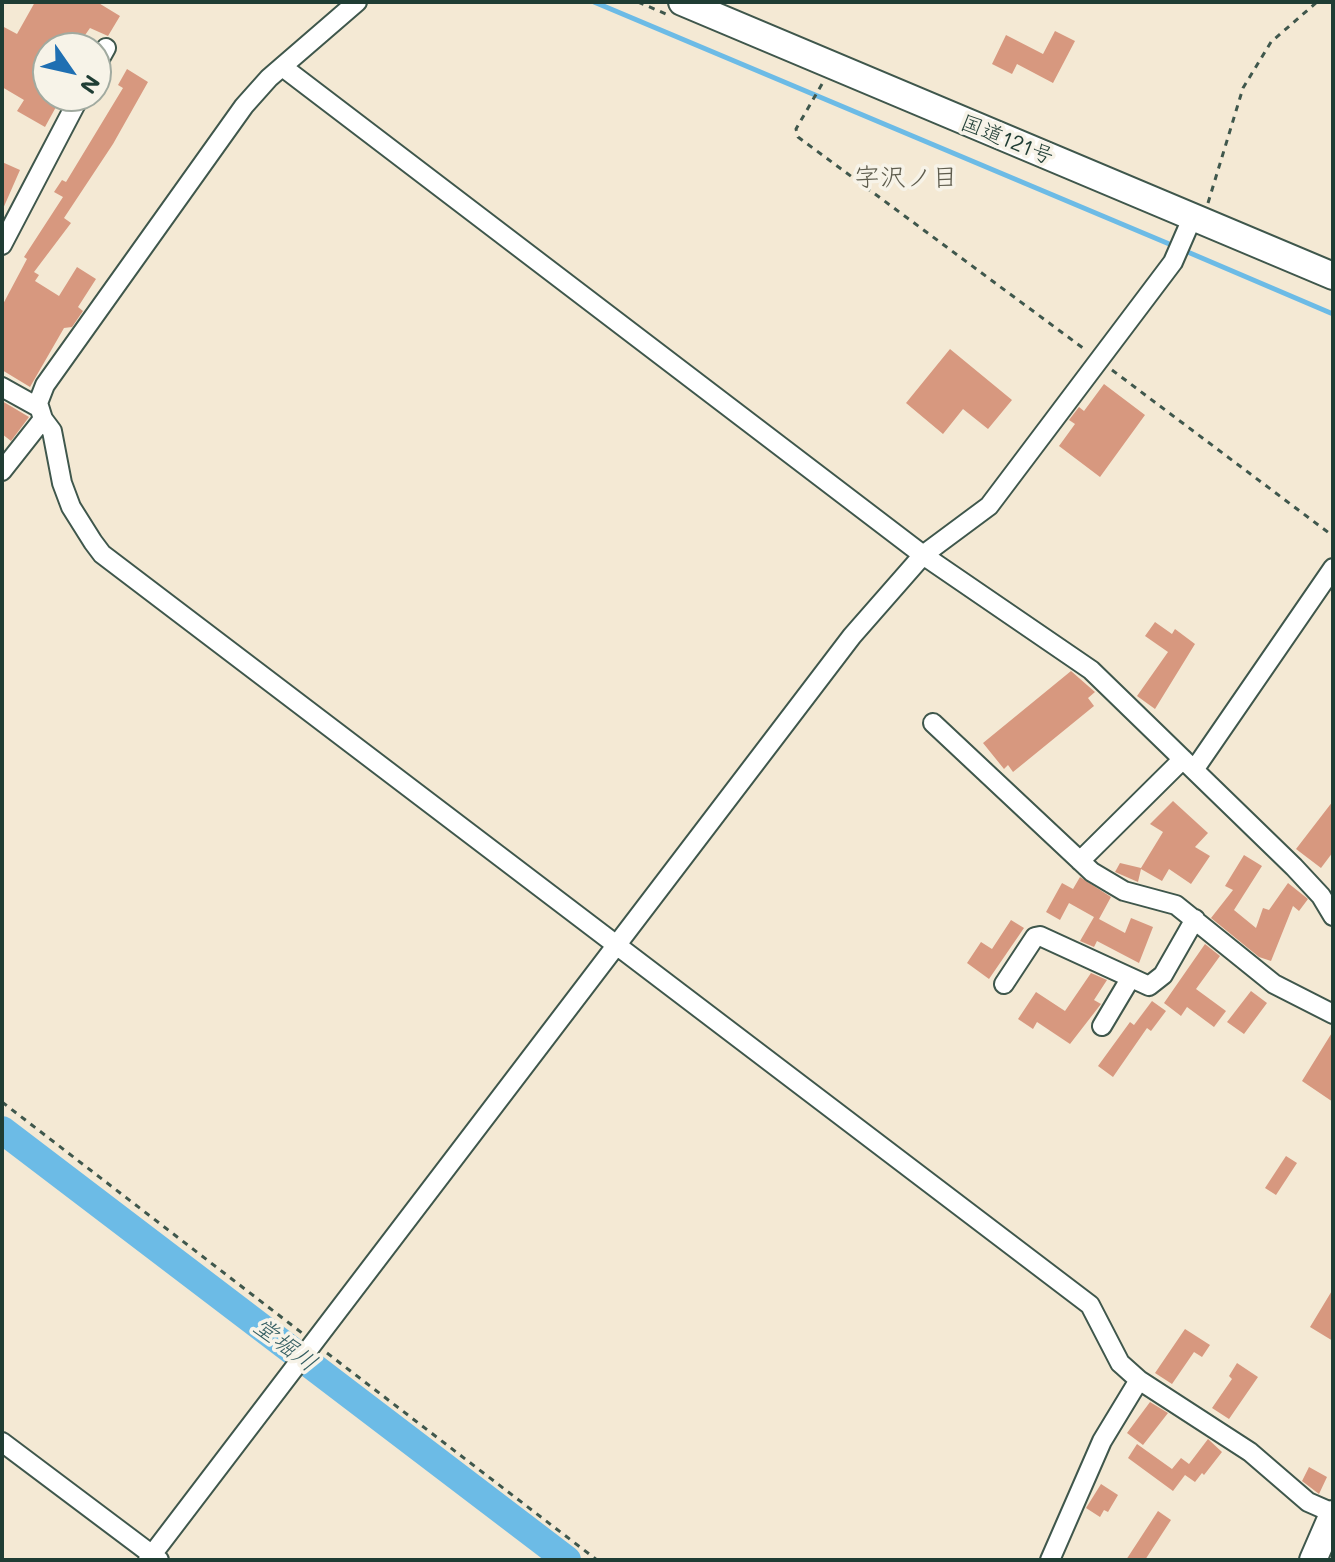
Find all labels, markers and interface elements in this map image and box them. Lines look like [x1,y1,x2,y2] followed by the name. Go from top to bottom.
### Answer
[32,32,112,112] north arrow
[74,70,107,100] text: N
[957,109,1057,171] street label: 国道121号
[854,162,958,194] district label: 字沢ノ目
[248,1312,322,1378] water label: 堂堀川

